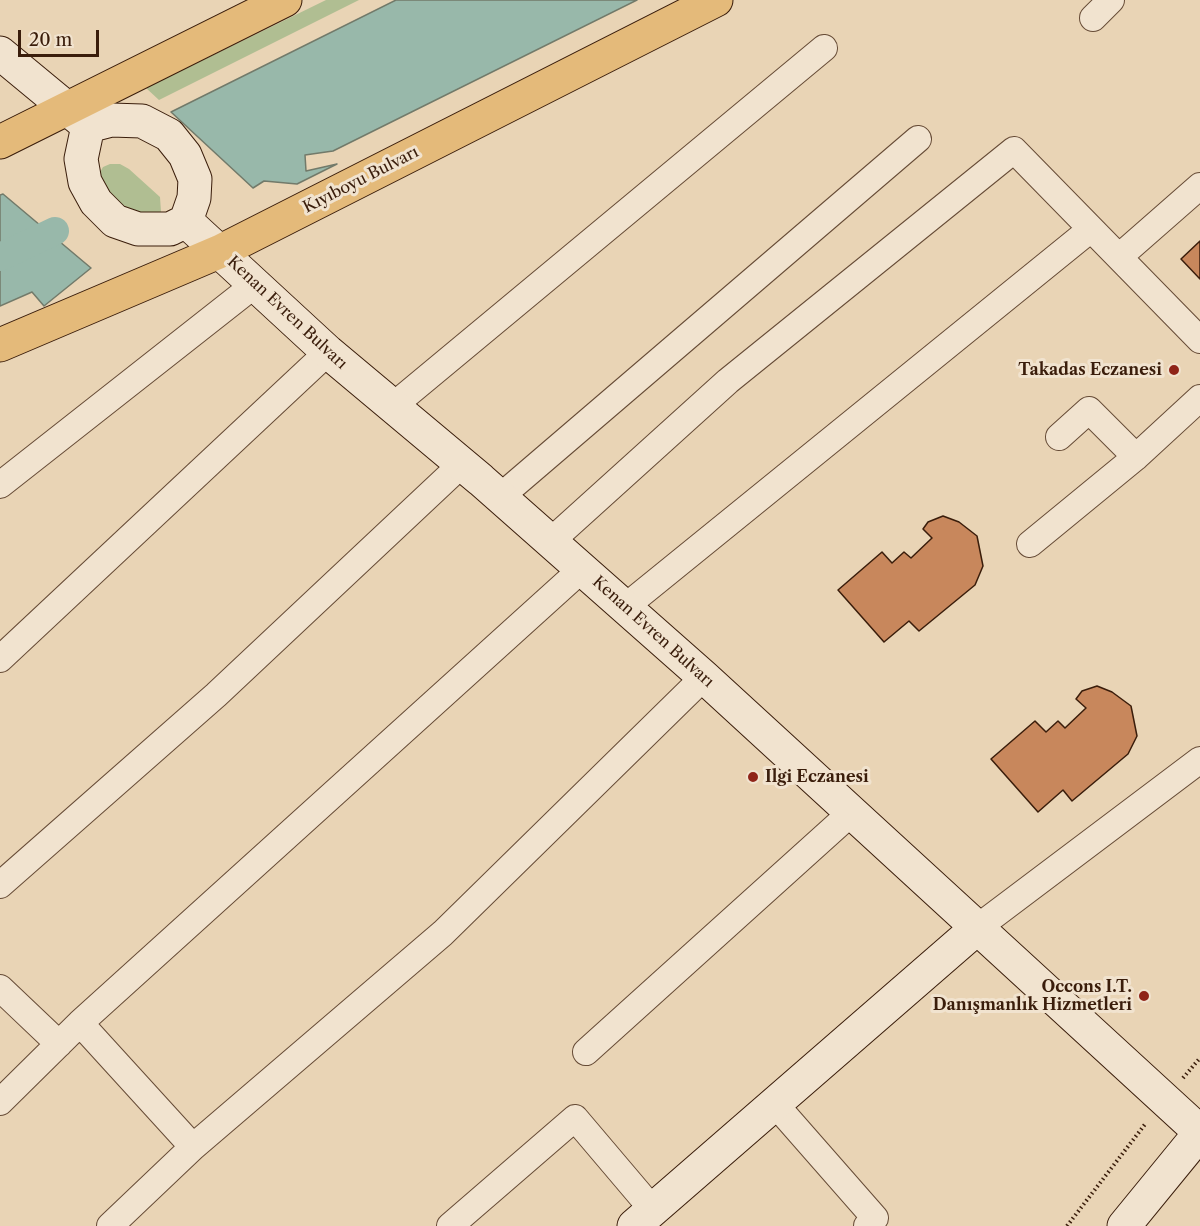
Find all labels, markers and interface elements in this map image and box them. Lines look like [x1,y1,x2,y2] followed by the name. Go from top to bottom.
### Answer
[21,18,102,56] scale bar
[29,29,72,51] text: 20 m
[300,143,422,217] street label: Kıyıboyu Bulvarı
[223,252,351,374] street label: Kenan Evren Bulvarı
[1018,360,1162,380] place label: Takadas Eczanesi
[1167,363,1181,377] marker: Takadas Eczanesi
[588,572,718,692] street label: Kenan Evren Bulvarı
[765,767,869,787] place label: Ilgi Eczanesi
[746,770,760,784] marker: Ilgi Eczanesi
[933,977,1132,1015] place label: Occons I.T. Danışmanlık Hizmetleri
[1137,989,1151,1003] marker: Occons I.T. Danışmanlık Hizmetleri

